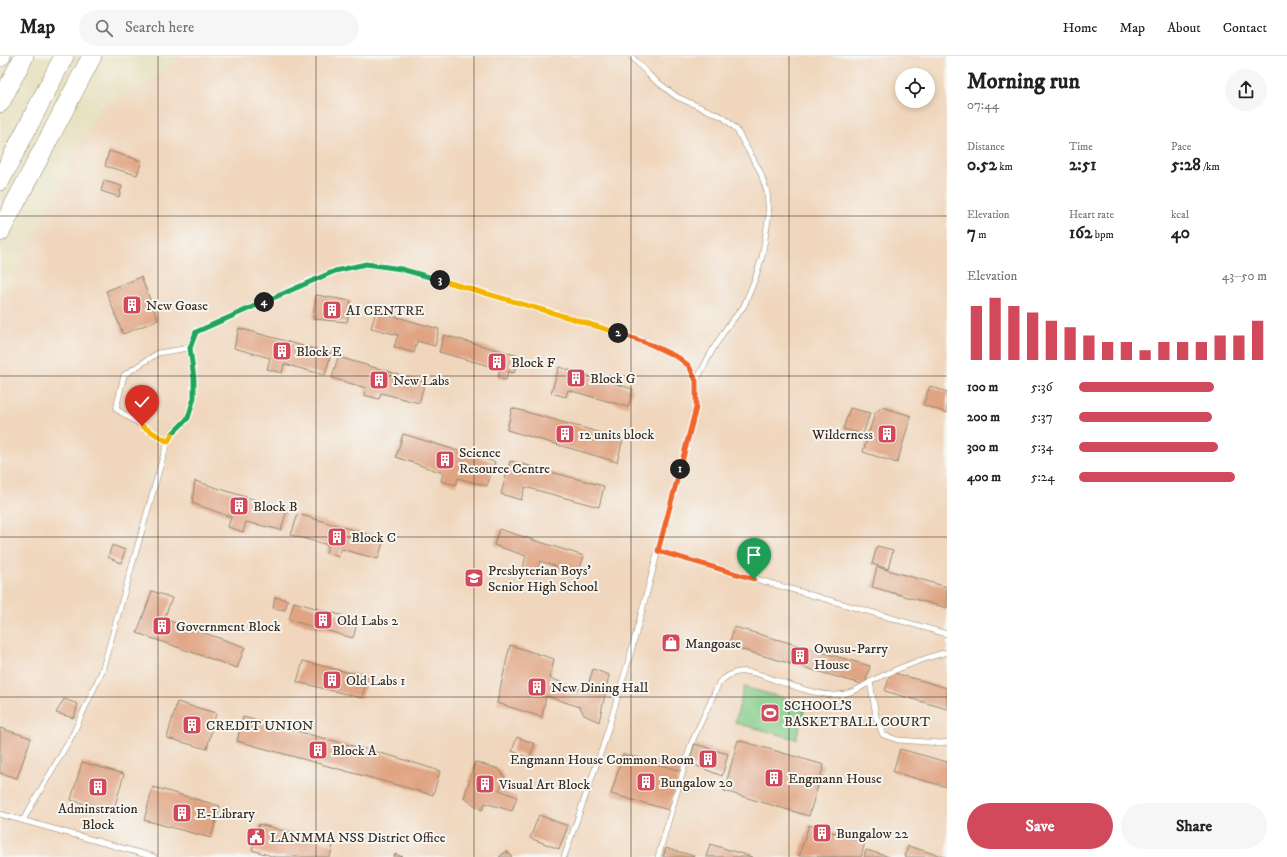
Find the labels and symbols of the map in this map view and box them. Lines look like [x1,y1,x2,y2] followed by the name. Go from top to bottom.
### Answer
[430,270,450,290] pin: 3
[254,292,274,312] pin: 4
[121,294,143,316] building icon: New Goase
[146,297,208,315] place label: New Goase
[321,299,343,321] building icon: AI CENTRE
[346,302,424,320] place label: AI CENTRE
[608,323,628,343] pin: 2
[271,340,293,362] building icon: Block E
[296,343,342,361] place label: Block E
[486,351,508,373] building icon: Block F
[511,354,556,372] place label: Block F
[565,367,587,389] building icon: Block G
[368,369,390,391] building icon: New Labs
[590,370,636,388] place label: Block G
[393,372,450,390] place label: New Labs
[125,385,159,426] pin
[554,423,576,445] building icon: 12 units block
[876,423,898,445] building icon: Wilderness
[579,426,654,444] place label: 12 units block
[811,426,873,444] place label: Wilderness
[459,444,550,478] place label: Science Resource Centre
[434,449,456,471] building icon: Science Resource Centre
[670,459,690,479] pin: 1
[228,495,250,517] building icon: Block B
[253,498,298,516] place label: Block B
[326,526,348,548] building icon: Block C
[351,529,396,547] place label: Block C
[737,538,771,579] pin
[488,562,599,596] place label: Presbyterian Boys' Senior High School
[463,567,485,589] school or university icon: Presbyterian Boys' Senior High School
[312,609,334,631] building icon: Old Labs 2
[337,612,398,630] place label: Old Labs 2
[151,615,173,637] building icon: Government Block
[176,618,281,636] place label: Government Block
[660,632,682,654] shop icon: Mangoase
[685,635,741,653] place label: Mangoase
[814,640,888,674] place label: Owusu-Parry House
[789,645,811,667] building icon: Owusu-Parry House
[321,669,343,691] building icon: Old Labs 1
[346,672,405,690] place label: Old Labs 1
[526,676,548,698] building icon: New Dining Hall
[551,679,649,697] place label: New Dining Hall
[784,697,931,731] place label: SCHOOL'S BASKETBALL COURT
[759,702,781,724] sports icon: SCHOOL'S BASKETBALL COURT
[181,714,203,736] building icon: CREDIT UNION
[206,717,314,735] place label: CREDIT UNION
[307,739,329,761] building icon: Block A
[332,742,378,760] place label: Block A
[697,748,719,770] building icon: Engmann House Common Room
[510,751,694,769] place label: Engmann House Common Room
[763,767,785,789] building icon: Engmann House
[788,770,882,788] place label: Engmann House
[635,771,657,793] building icon: Bungalow 20
[474,773,496,795] building icon: Visual Art Block
[660,774,733,792] place label: Bungalow 20
[87,776,109,798] building icon: Adminstration Block
[498,776,590,794] place label: Visual Art Block
[58,800,139,834] place label: Adminstration Block
[171,802,193,824] building icon: E-Library
[196,805,255,823] place label: E-Library
[811,822,833,844] building icon: Bungalow 22
[836,825,908,843] place label: Bungalow 22
[245,826,267,848] public building icon: LANMMA NSS District Office
[270,829,446,847] place label: LANMMA NSS District Office

